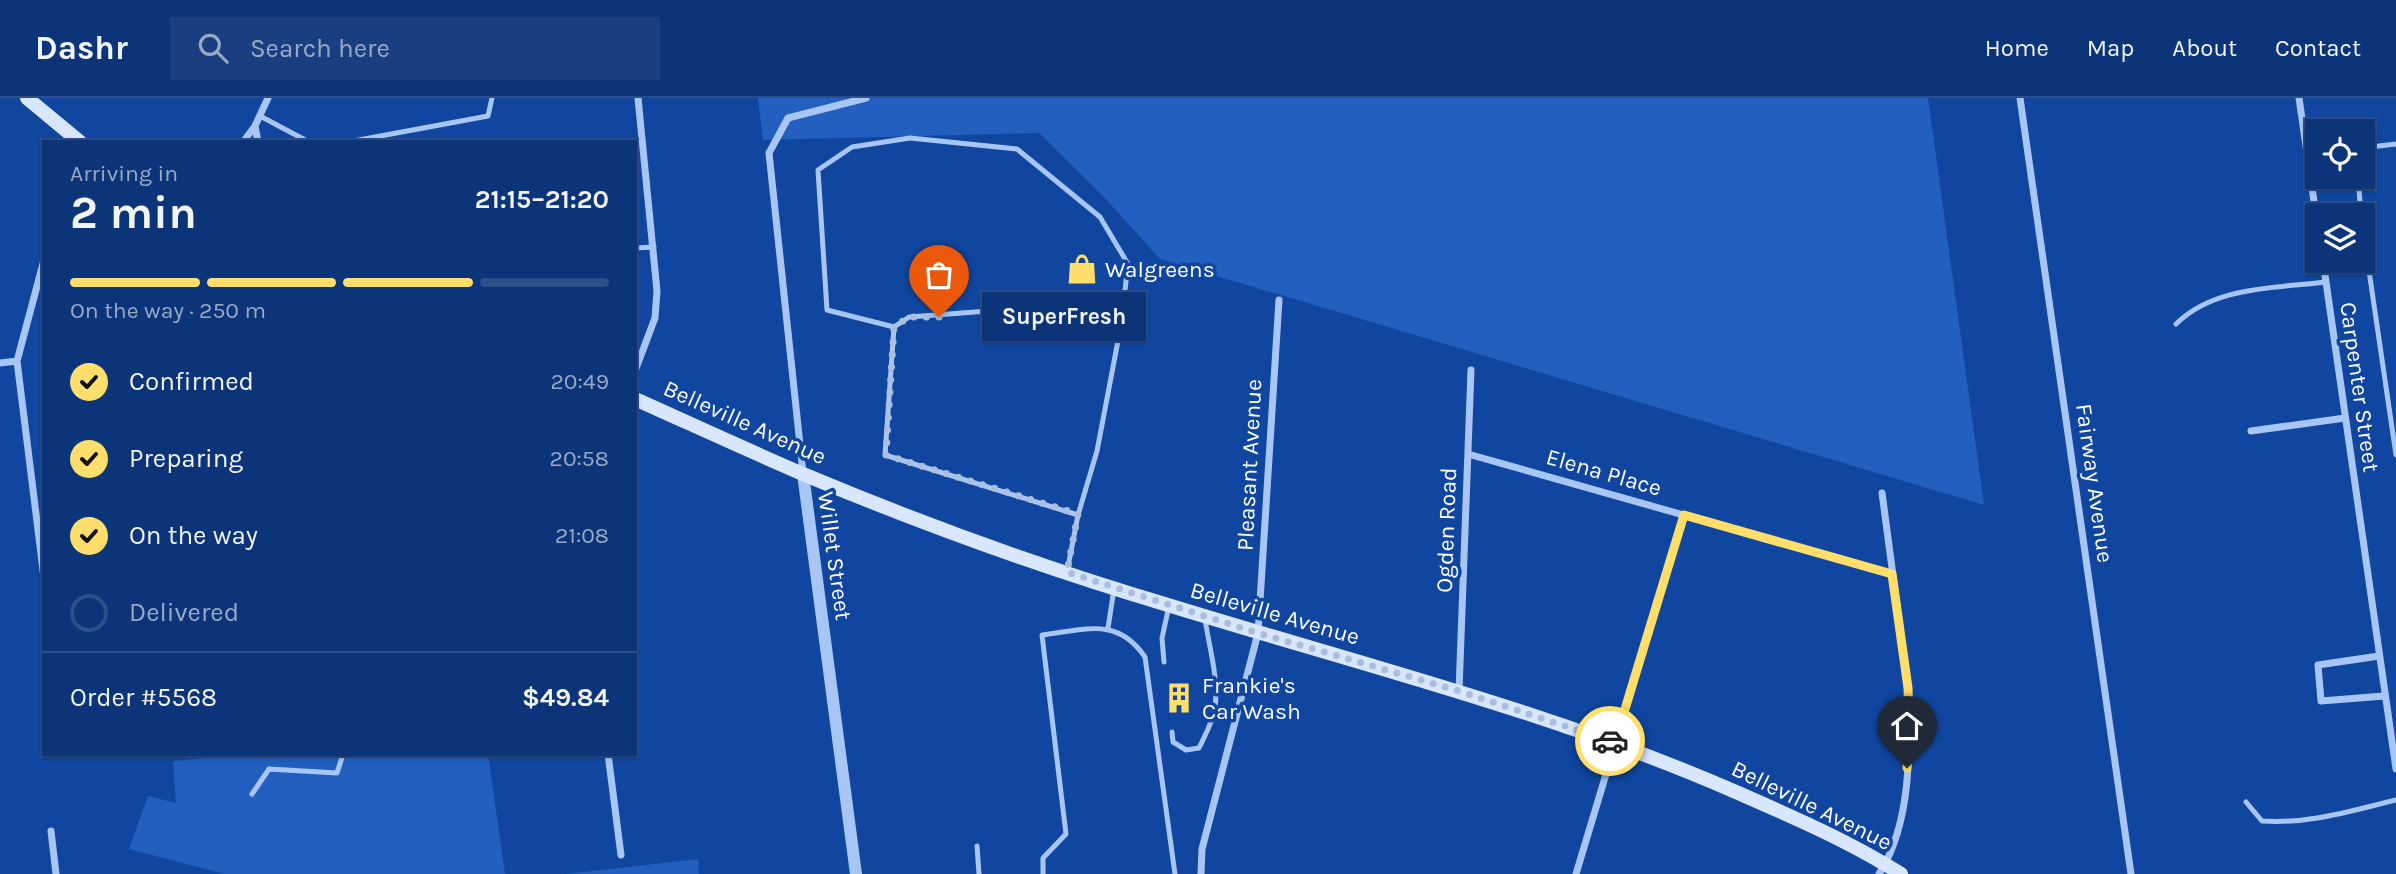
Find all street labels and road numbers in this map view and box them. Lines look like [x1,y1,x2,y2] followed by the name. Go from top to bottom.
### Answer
[2334,300,2385,474] street label: Carpenter Street
[659,375,830,470] street label: Belleville Avenue
[1232,378,1267,552] street label: Pleasant Avenue
[2070,402,2119,564] street label: Fairway Avenue
[1543,443,1665,502] street label: Elena Place
[1431,467,1462,593] street label: Ogden Road
[812,490,857,622] street label: Willet Street
[1187,576,1363,651] street label: Belleville Avenue
[1727,755,1896,856] street label: Belleville Avenue

